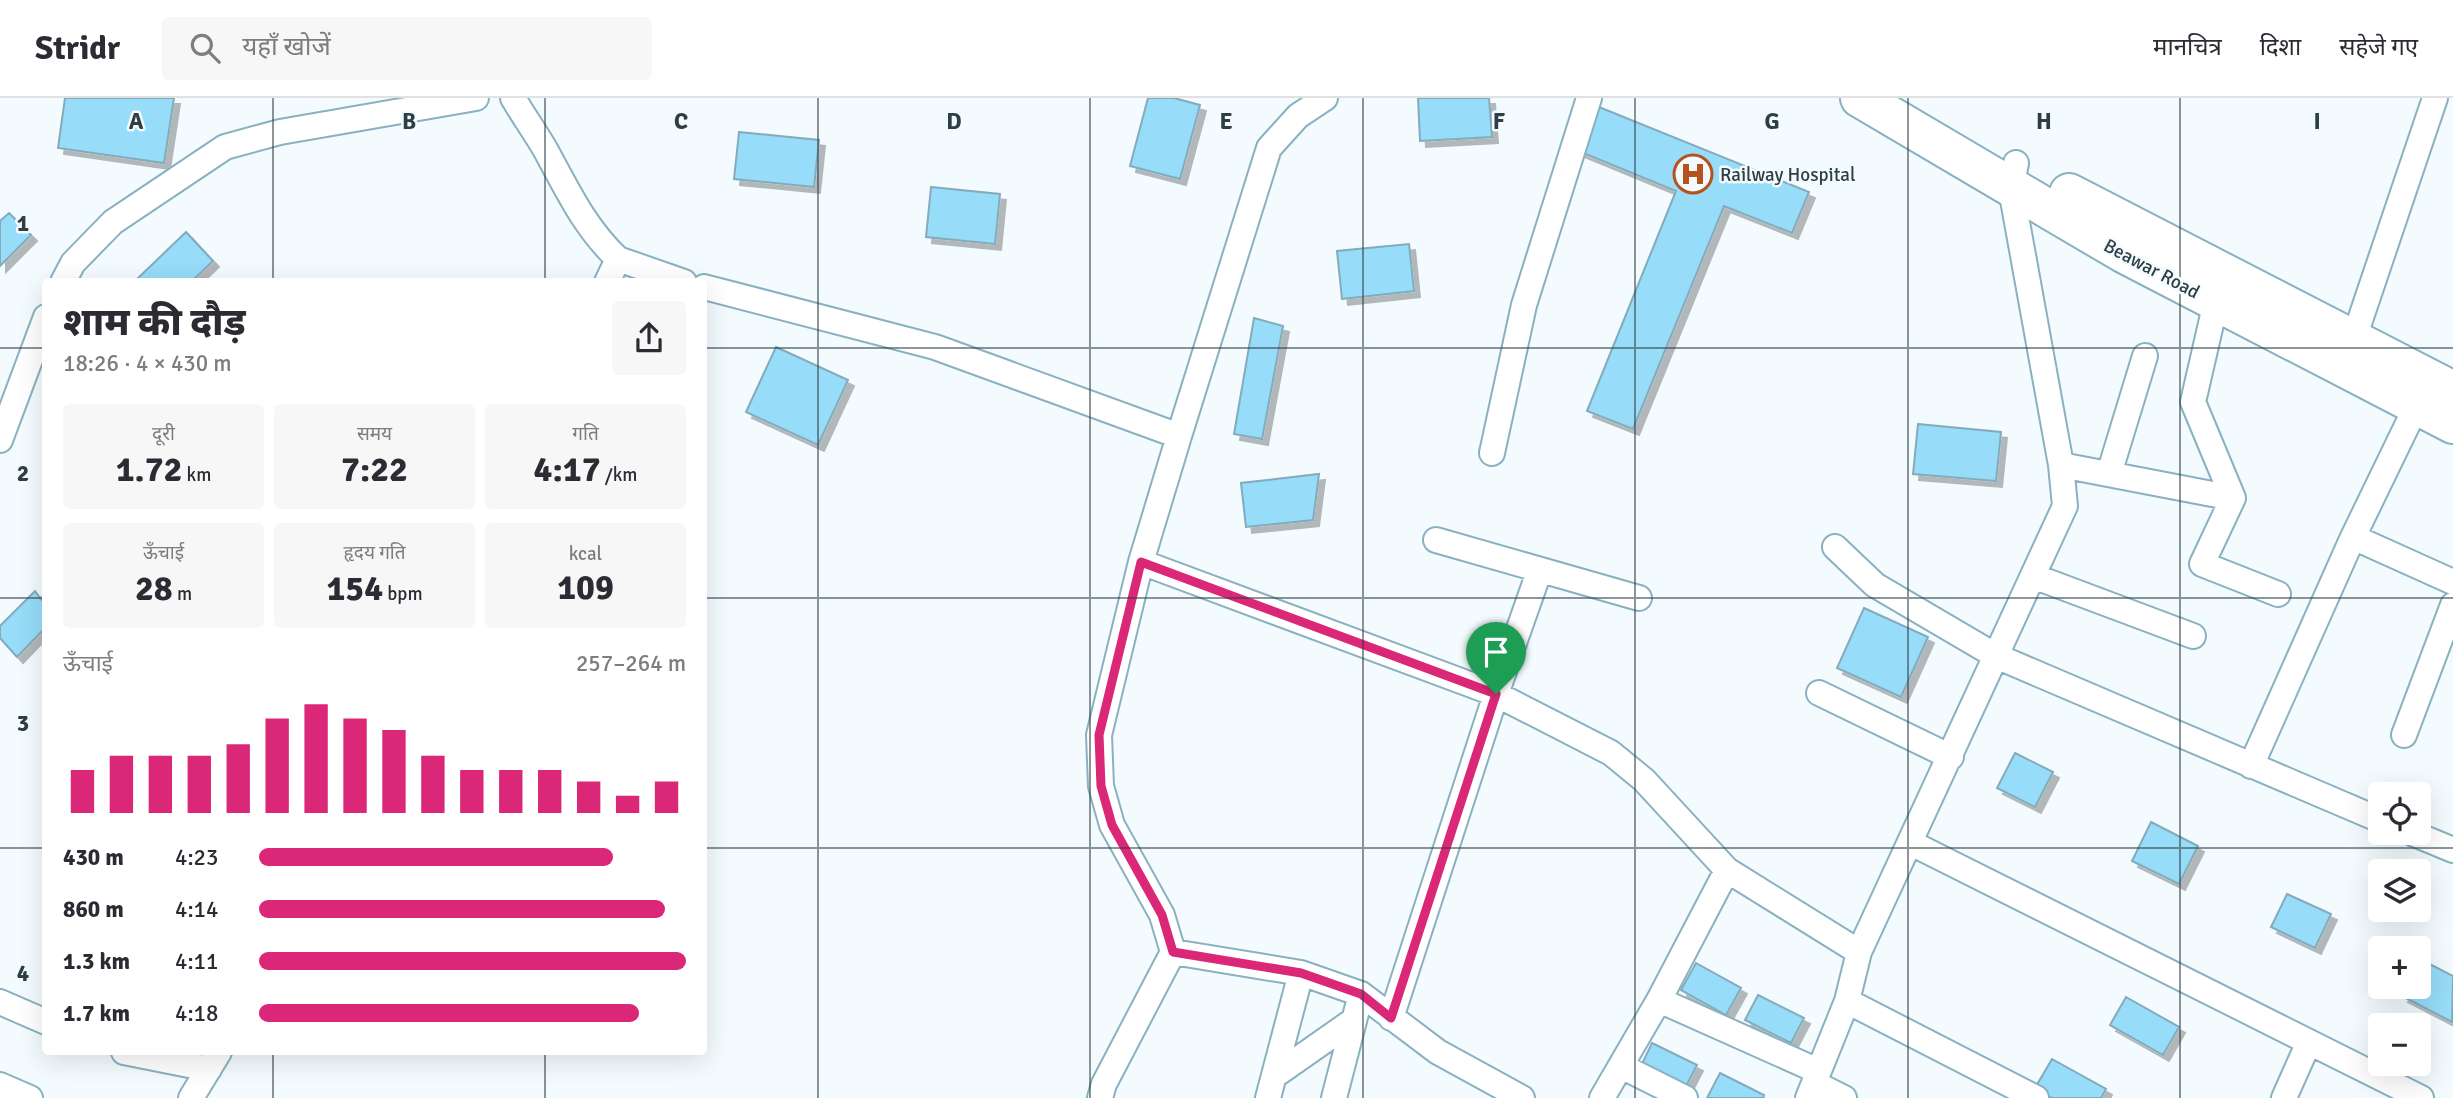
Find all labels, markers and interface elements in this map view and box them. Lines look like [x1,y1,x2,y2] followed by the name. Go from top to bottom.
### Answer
[162,17,652,80] search box
[35,28,120,69] text: Stridr
[186,29,224,67] icon: search
[242,31,331,63] text: यहाँ खोजें
[2153,32,2222,62] text: मानचित्र
[2260,32,2301,62] text: दिशा
[2339,32,2418,62] text: सहेजे गए
[129,107,144,136] text: A
[402,107,416,136] text: B
[674,107,688,136] text: C
[946,107,962,136] text: D
[1219,107,1233,136] text: E
[1493,107,1505,136] text: F
[1764,107,1780,136] text: G
[2036,107,2052,136] text: H
[2313,107,2321,136] text: I
[1672,153,1714,195] hospital icon: Railway Hospital
[1720,163,1856,187] place label: Railway Hospital
[17,209,29,238] text: 1
[2099,234,2204,304] street label: Beawar Road
[63,299,246,346] text: शाम की दौड़
[612,301,686,375] button: share
[63,349,232,378] text: 18:26 · 4 × 430 m
[152,422,175,446] text: दूरी
[357,422,392,446] text: समय
[572,422,599,446] text: गति
[116,448,182,491] text: 1.72
[341,448,408,491] text: 7:22
[534,448,601,491] text: 4:17
[17,459,29,488] text: 2
[182,463,211,487] text: km
[601,463,637,487] text: /km
[143,541,184,565] text: ऊँचाई
[343,541,406,565] text: हृदय गति
[569,542,602,566] text: kcal
[557,566,614,609] text: 109
[135,567,173,610] text: 28
[326,567,383,610] text: 154
[173,582,192,606] text: m
[383,582,423,606] text: bpm
[1466,622,1526,694] pin
[1477,633,1515,671] icon: arrive
[63,649,113,678] text: ऊँचाई
[576,649,686,678] text: 257–264 m
[17,709,29,738] text: 3
[2368,782,2431,1076] map controls
[2368,782,2431,845] button: locate
[63,843,124,872] text: 430 m
[175,843,218,872] text: 4:23
[2368,859,2431,922] button: layers
[63,895,124,924] text: 860 m
[175,895,218,924] text: 4:14
[2368,936,2431,999] button: +
[63,947,130,976] text: 1.3 km
[175,947,218,976] text: 4:11
[17,959,29,988] text: 4
[63,999,130,1028] text: 1.7 km
[175,999,218,1028] text: 4:18
[2368,1013,2431,1076] button: −

